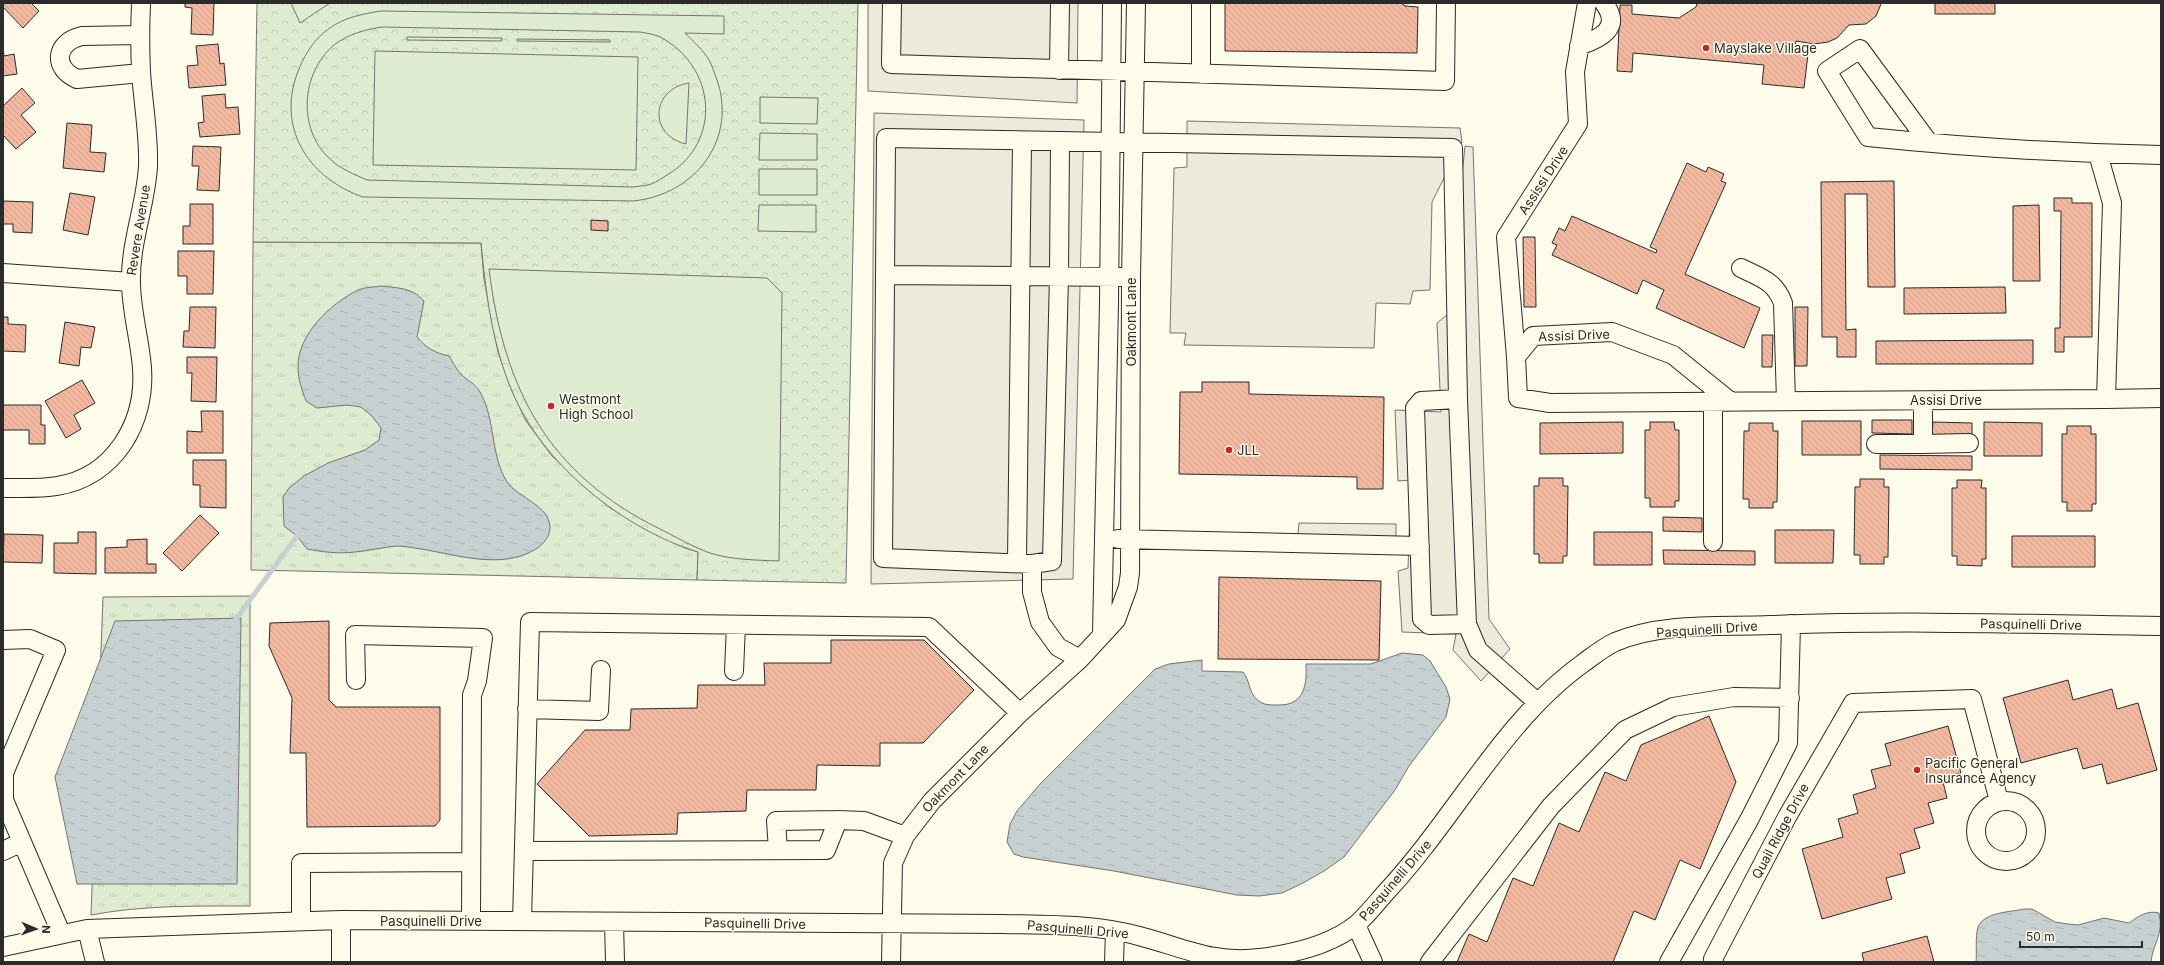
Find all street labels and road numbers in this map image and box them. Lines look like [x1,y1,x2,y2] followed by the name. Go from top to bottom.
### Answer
[1515,143,1571,217] street label: Assissi Drive
[123,183,153,277] street label: Revere Avenue
[1123,277,1139,367] street label: Oakmont Lane
[1538,326,1610,344] street label: Assisi Drive
[1910,392,1982,408] street label: Assisi Drive
[1980,615,2082,633] street label: Pasquinelli Drive
[1656,617,1758,641] street label: Pasquinelli Drive
[918,740,992,816] street label: Oakmont Lane
[1748,781,1812,881] street label: Quail Ridge Drive
[1356,836,1434,924] street label: Pasquinelli Drive
[380,913,482,929] street label: Pasquinelli Drive
[704,914,806,932] street label: Pasquinelli Drive
[1027,917,1129,941] street label: Pasquinelli Drive

